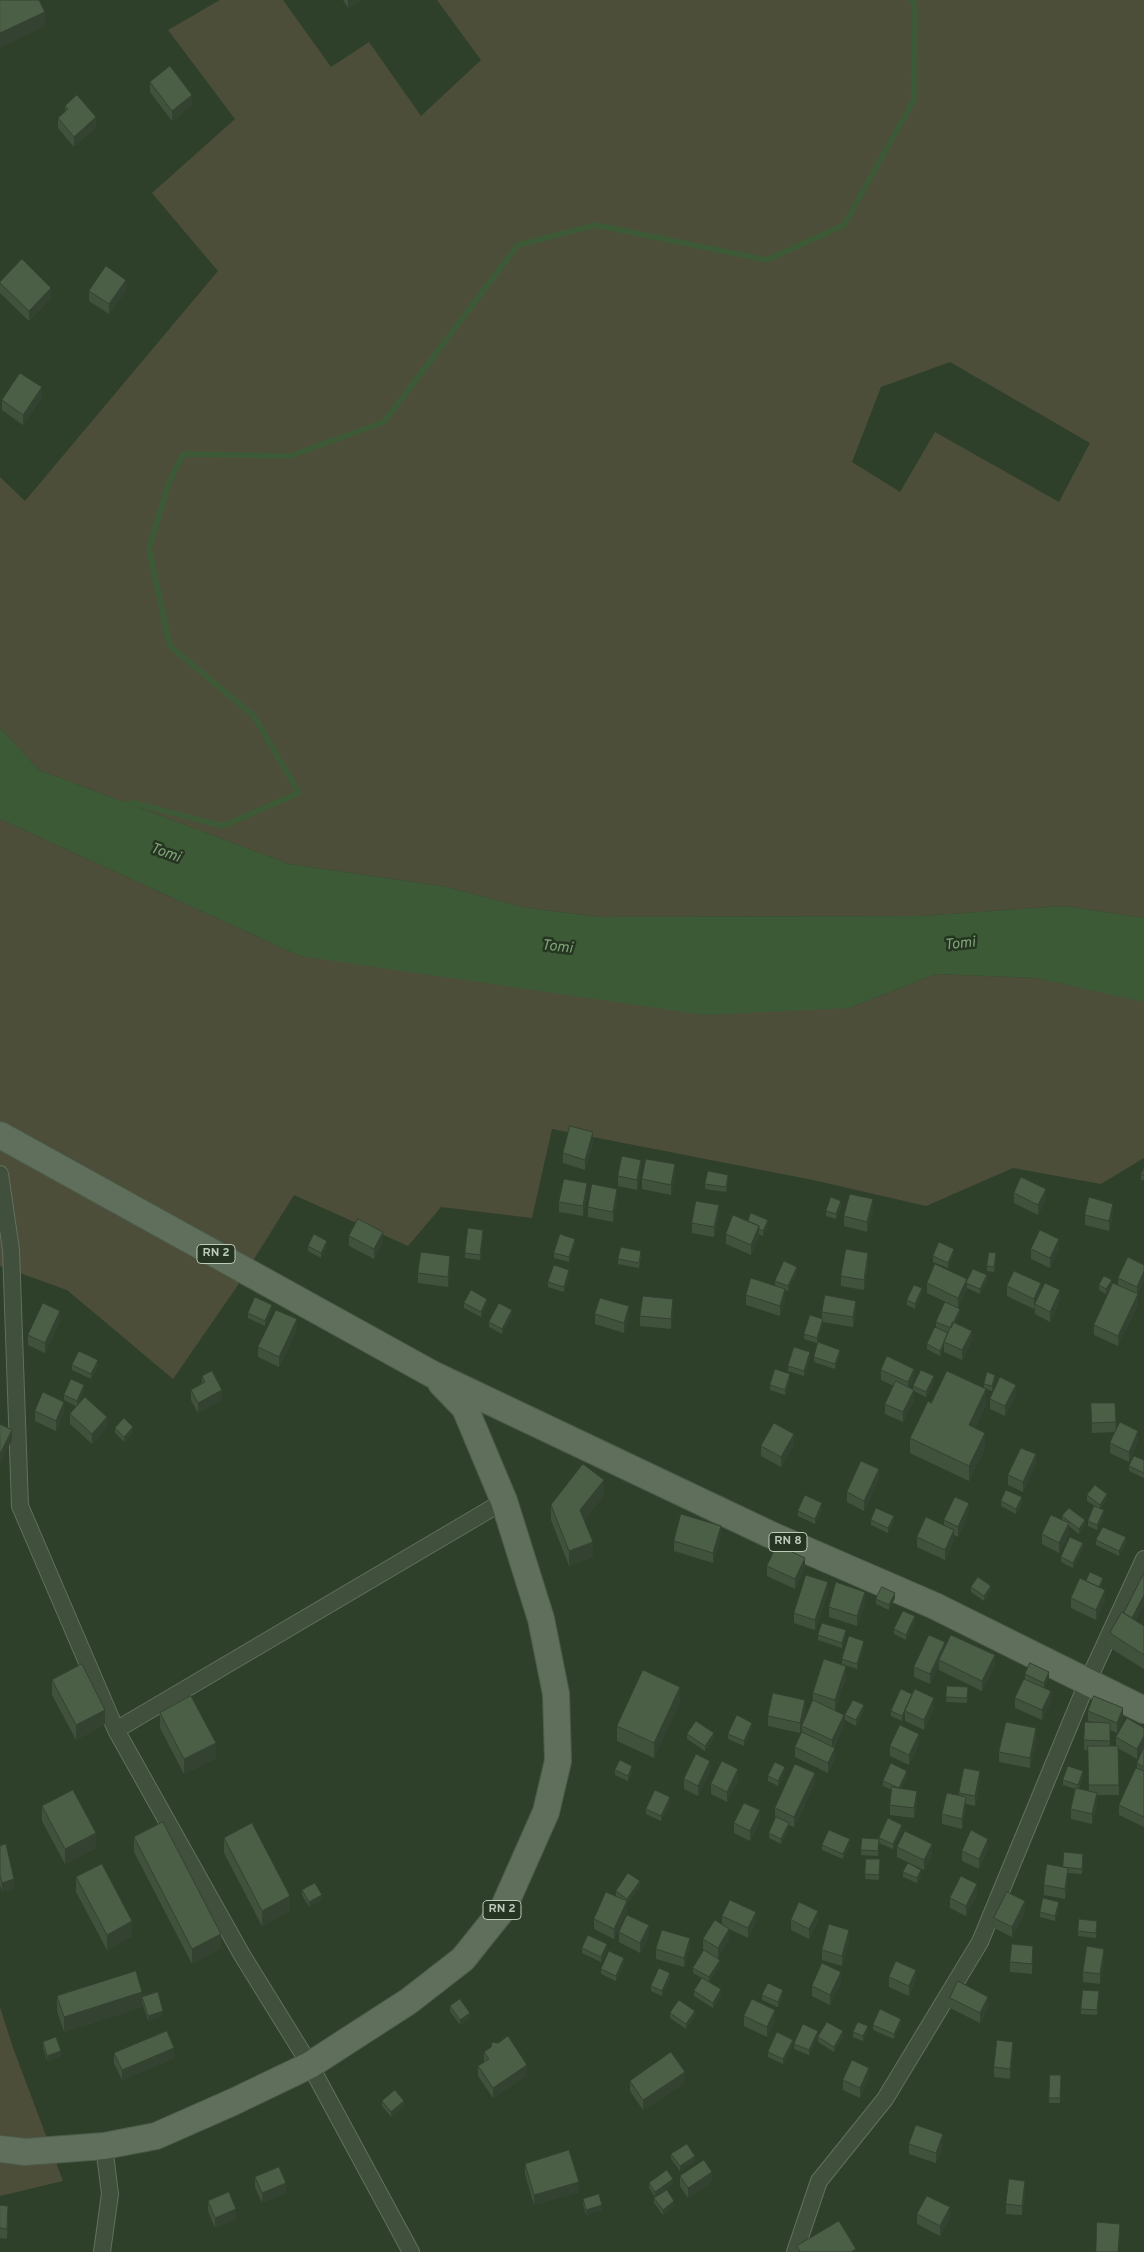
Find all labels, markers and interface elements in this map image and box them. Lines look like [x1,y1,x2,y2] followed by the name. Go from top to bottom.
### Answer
[147,840,183,868] water label: Tomi
[944,934,976,956] water label: Tomi
[541,937,573,959] water label: Tomi
[197,1244,235,1264] road number: RN 2
[769,1532,807,1551] road number: RN 8
[483,1900,521,1920] road number: RN 2

